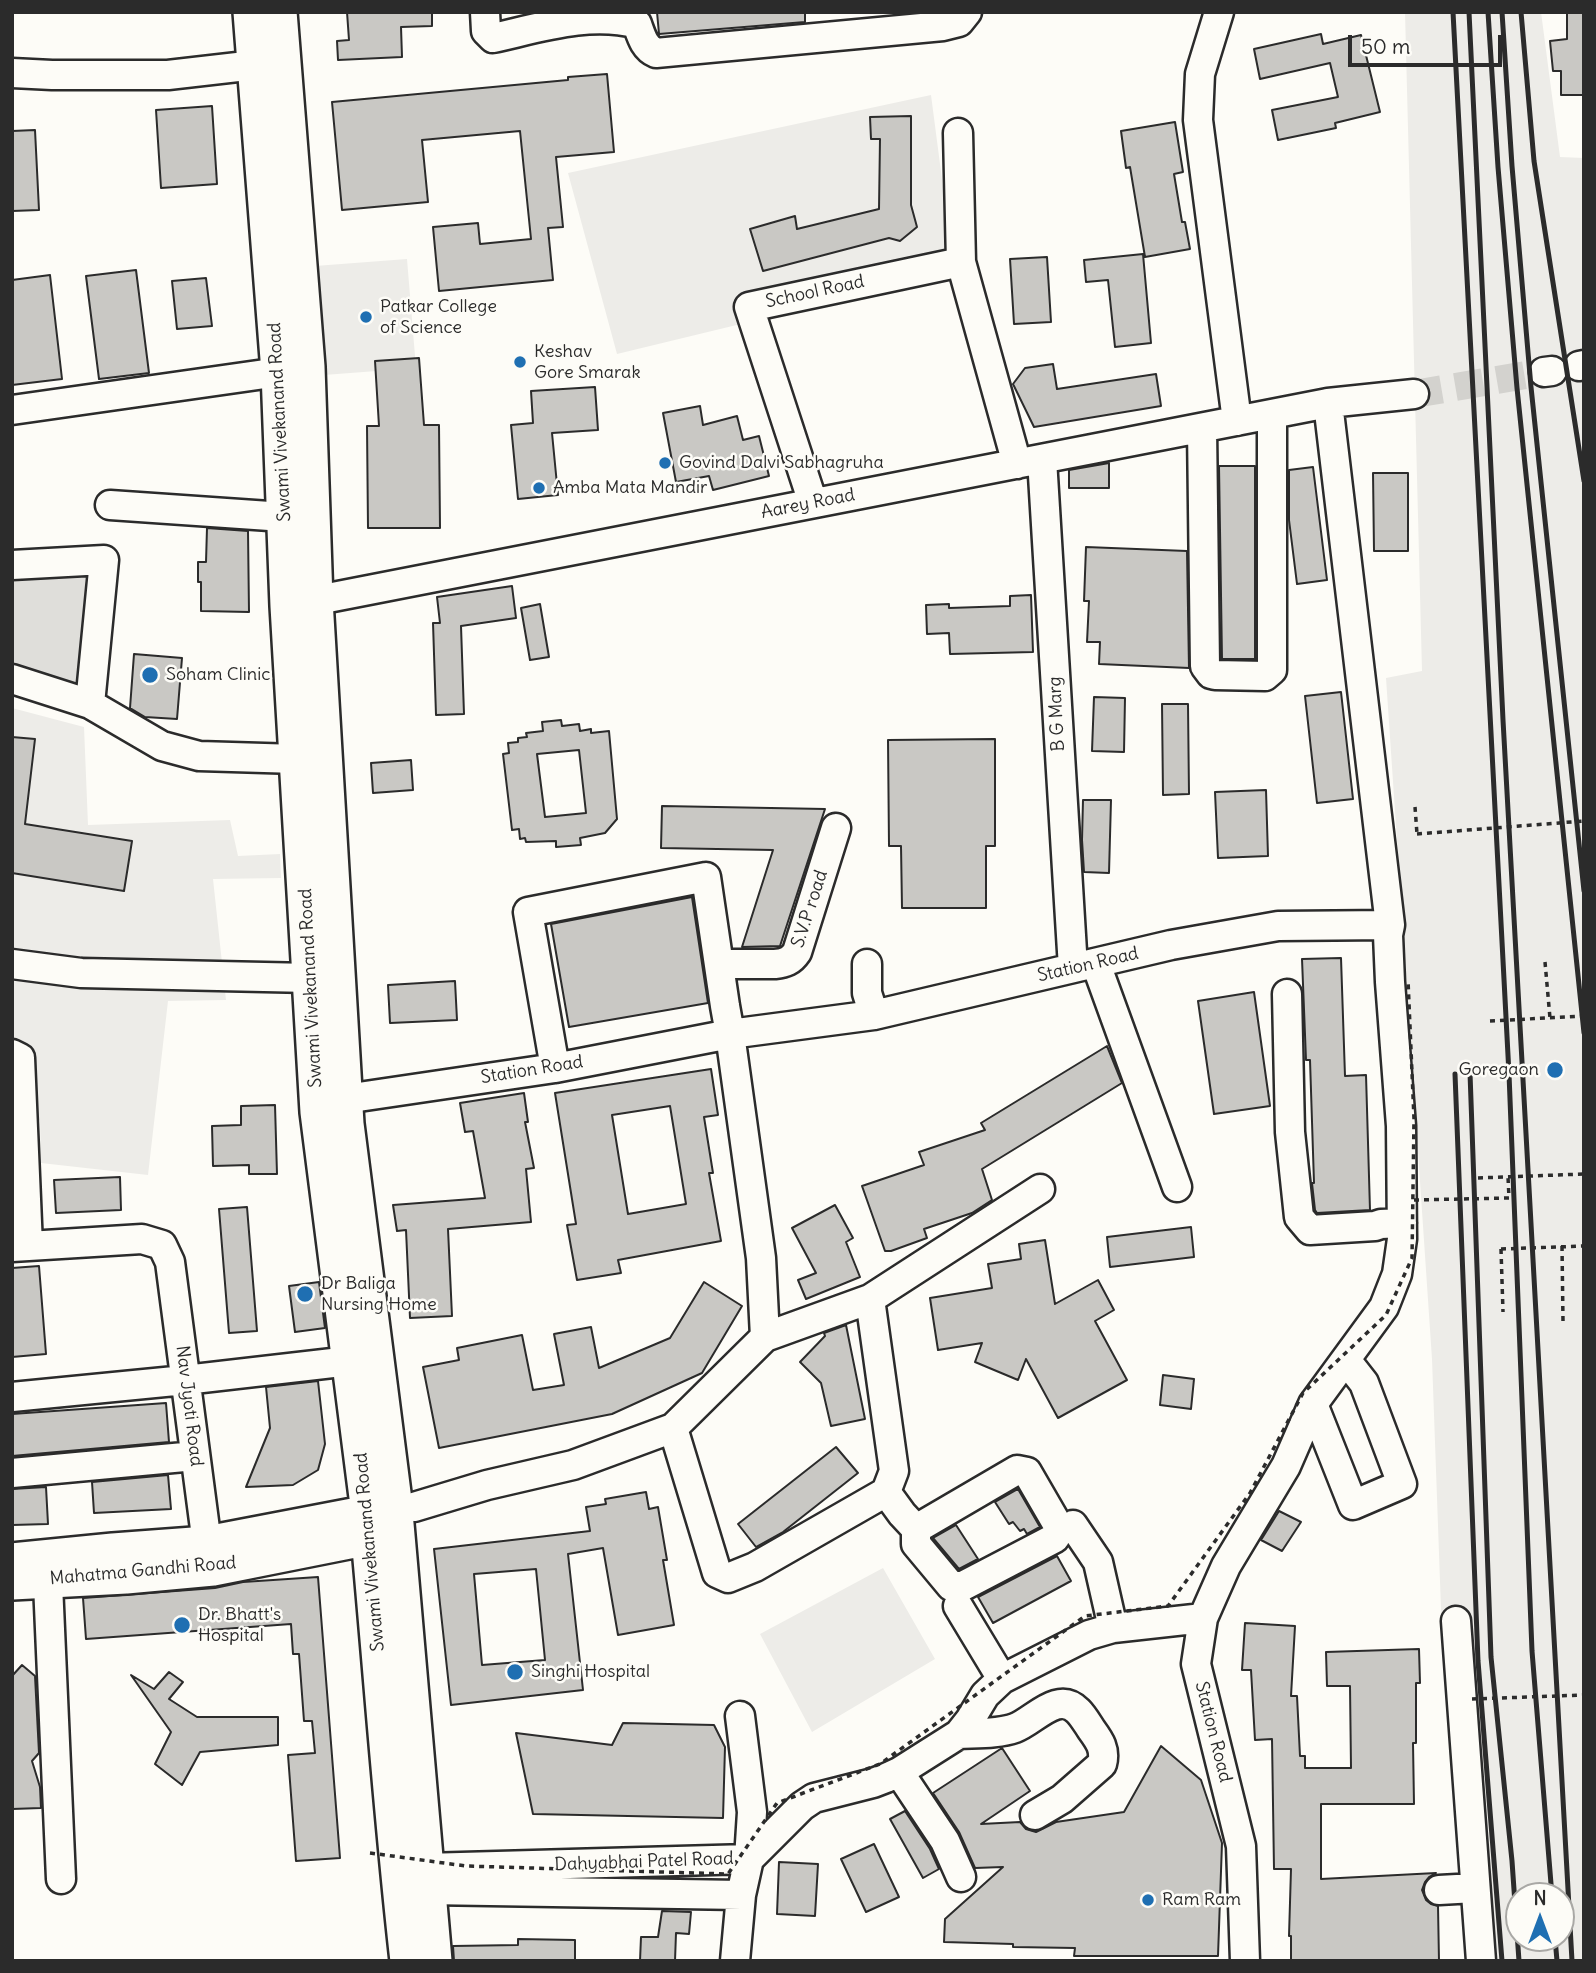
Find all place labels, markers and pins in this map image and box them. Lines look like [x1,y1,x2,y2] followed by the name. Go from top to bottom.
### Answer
[380,296,497,338] place label: Patkar College of Science
[358,309,374,325] marker: Patkar College of Science
[534,341,641,384] place label: Keshav Gore Smarak
[512,354,528,370] marker: Keshav Gore Smarak
[679,452,884,474] place label: Govind Dalvi Sabhagruha
[657,455,673,471] marker: Govind Dalvi Sabhagruha
[553,477,707,499] place label: Amba Mata Mandir
[531,480,547,496] marker: Amba Mata Mandir
[166,664,270,686] place label: Soham Clinic
[140,665,160,685] marker: Soham Clinic
[1459,1059,1539,1081] place label: Goregaon
[1545,1060,1565,1080] marker: Goregaon
[321,1273,437,1316] place label: Dr Baliga Nursing Home
[295,1284,315,1304] marker: Dr Baliga Nursing Home
[198,1604,281,1646] place label: Dr. Bhatt's Hospital
[172,1615,192,1635] marker: Dr. Bhatt's Hospital
[531,1661,650,1683] place label: Singhi Hospital
[505,1662,525,1682] marker: Singhi Hospital
[1162,1889,1241,1911] place label: Ram Ram
[1140,1892,1156,1908] marker: Ram Ram

